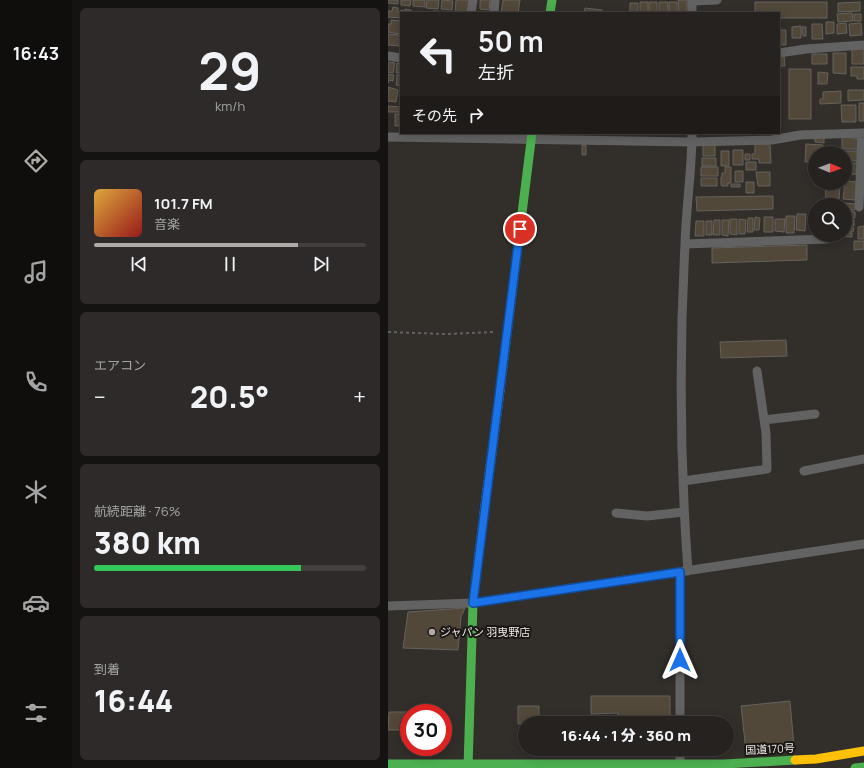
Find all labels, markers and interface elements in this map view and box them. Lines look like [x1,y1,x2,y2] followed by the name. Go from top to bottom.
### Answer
[478,22,544,60] text: 50 m
[412,28,464,80] icon: left
[198,35,262,106] text: 29
[13,41,59,65] text: 16:43
[478,60,514,84] text: 左折
[215,97,245,115] text: km/h
[465,104,487,126] icon: right
[412,105,457,126] text: その先
[808,146,852,190] north arrow
[808,146,852,242] map controls
[22,147,50,175] icon: directions
[154,193,213,214] text: 101.7 FM
[808,198,852,242] button: search
[503,212,537,246] pin
[154,215,180,233] text: 音楽
[509,218,531,240] icon: arrive
[128,253,150,275] icon: previous
[219,253,241,275] icon: pause
[310,253,332,275] icon: next
[22,258,50,286] icon: music
[94,356,146,374] text: エアコン
[22,368,50,396] icon: phone
[190,376,269,417] text: 20.5°
[94,382,106,412] text: −
[353,382,366,412] text: +
[22,478,50,506] icon: climate
[94,502,180,520] text: 航続距離 · 76%
[94,522,201,563] text: 380 km
[22,589,50,617] icon: car
[440,624,530,639] place label: ジャパン 羽曳野店
[427,627,437,637] marker: ジャパン 羽曳野店
[659,639,701,681] position arrow
[94,660,120,678] text: 到着
[94,680,173,721] text: 16:44
[22,699,50,727] icon: filters
[400,704,452,756] speed limit sign: 30
[561,725,691,746] text: 16:44 · 1 分 · 360 m
[745,740,795,757] street label: 国道170号

